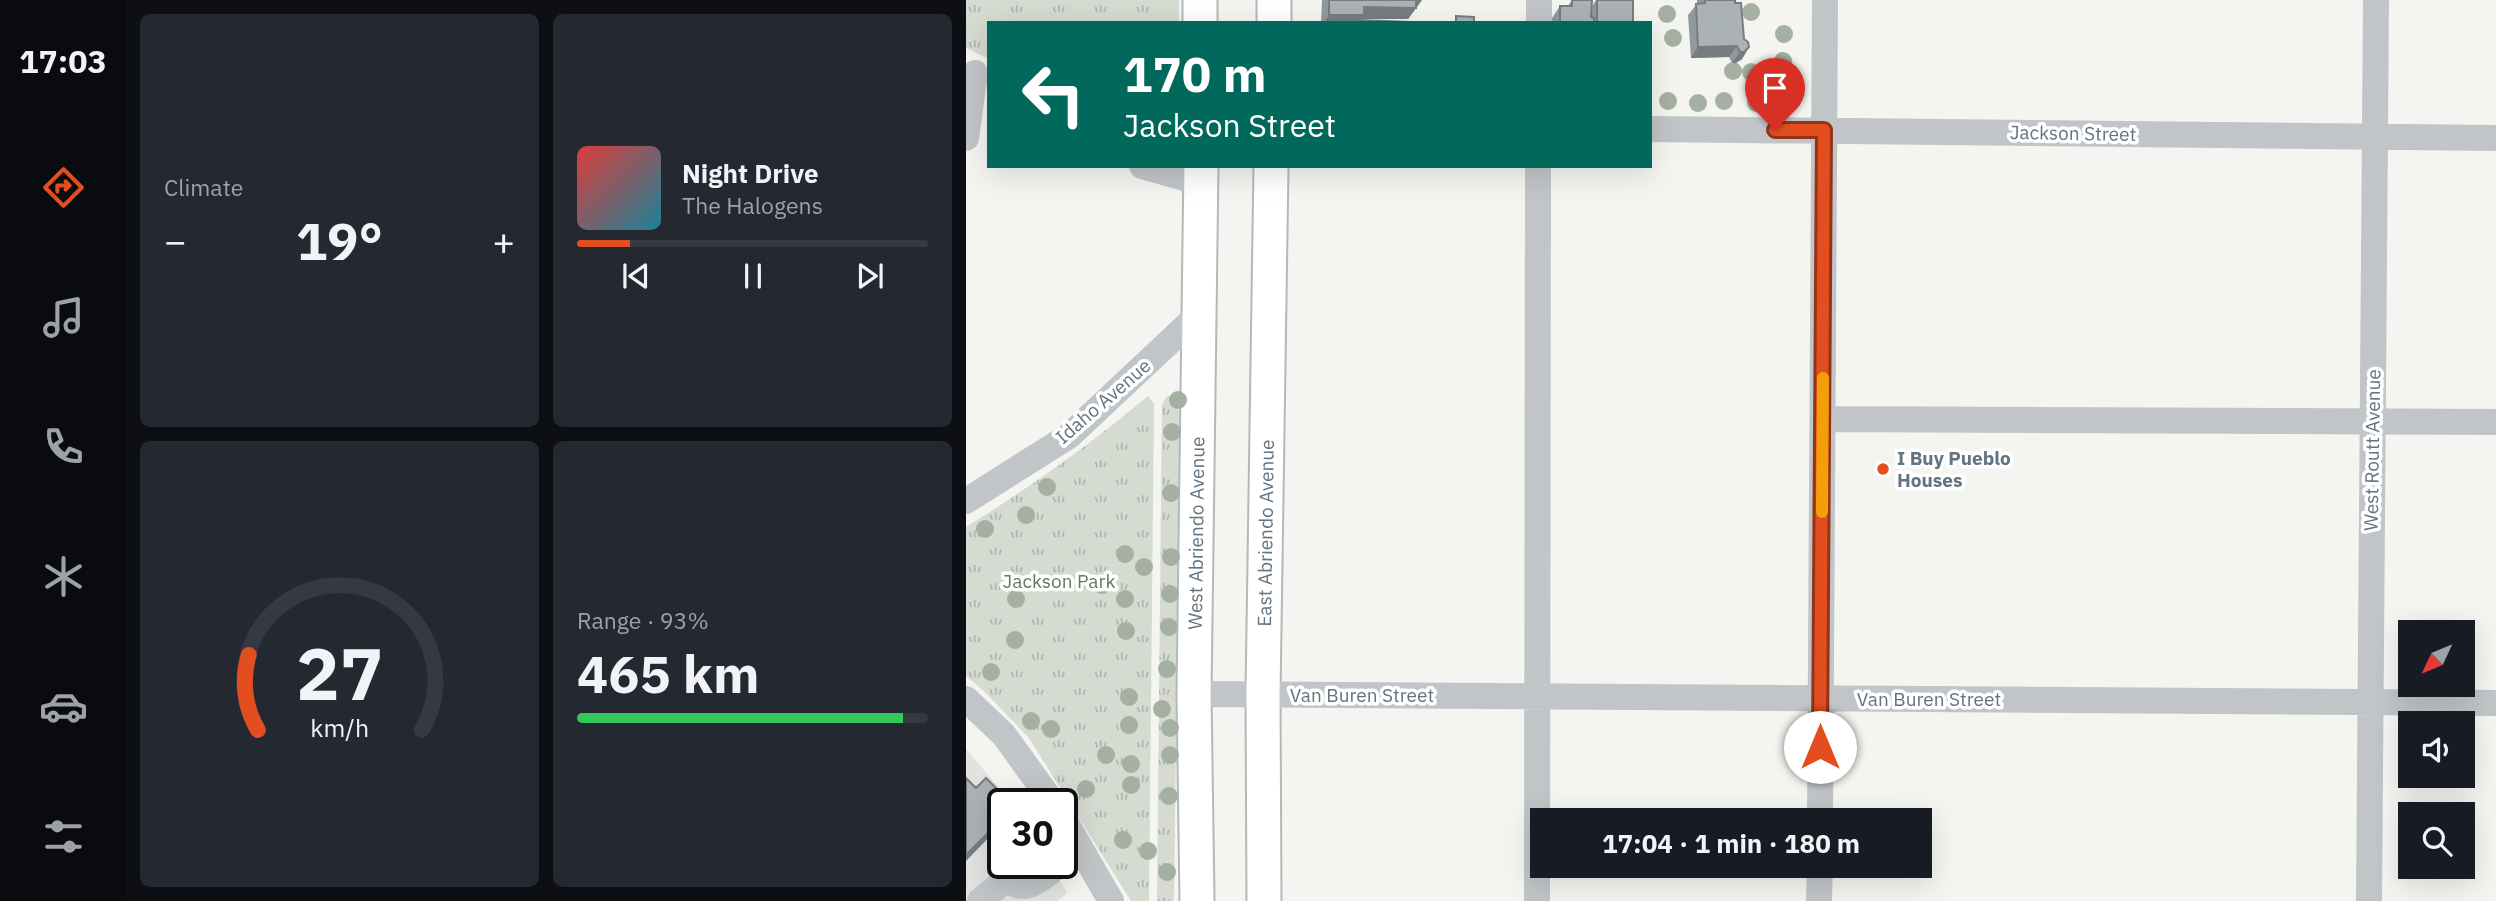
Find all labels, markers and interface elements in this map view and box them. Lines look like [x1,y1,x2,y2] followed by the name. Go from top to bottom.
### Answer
[19,40,107,82] text: 17:03
[1123,42,1267,105] text: 170 m
[1008,49,1099,140] icon: left
[1745,58,1805,130] pin
[1756,69,1794,107] icon: arrive
[1123,104,1336,146] text: Jackson Street
[2010,120,2136,146] street label: Jackson Street
[682,156,819,190] text: Night Drive
[39,163,88,212] icon: directions
[164,172,243,202] text: Climate
[682,190,823,220] text: The Halogens
[296,207,383,274] text: 19°
[164,216,187,265] text: −
[492,216,515,265] text: +
[617,257,655,295] icon: previous
[734,257,772,295] icon: pause
[851,257,889,295] icon: next
[39,293,88,342] icon: music
[1051,353,1155,449] street label: Idaho Avenue
[2359,369,2385,531] street label: West Routt Avenue
[39,422,88,471] icon: phone
[1183,436,1209,630] street label: West Abriendo Avenue
[1252,439,1279,627] street label: East Abriendo Avenue
[1897,446,2011,492] place label: I Buy Pueblo Houses
[1875,461,1891,477] marker: I Buy Pueblo Houses
[39,552,88,601] icon: climate
[1003,569,1115,593] park label: Jackson Park
[577,605,709,635] text: Range · 93%
[2398,620,2474,696] north arrow
[2398,620,2475,879] map controls
[296,625,383,720] text: 27
[577,640,759,707] text: 465 km
[39,682,88,731] icon: car
[1290,683,1434,707] street label: Van Buren Street
[1857,687,2001,711] street label: Van Buren Street
[1783,710,1857,784] position arrow
[310,711,369,744] text: km/h
[2398,711,2475,788] button: sound
[987,788,1078,879] speed limit sign: 30
[2398,802,2475,879] button: search
[39,812,88,861] icon: filters
[1602,826,1860,860] text: 17:04 · 1 min · 180 m

